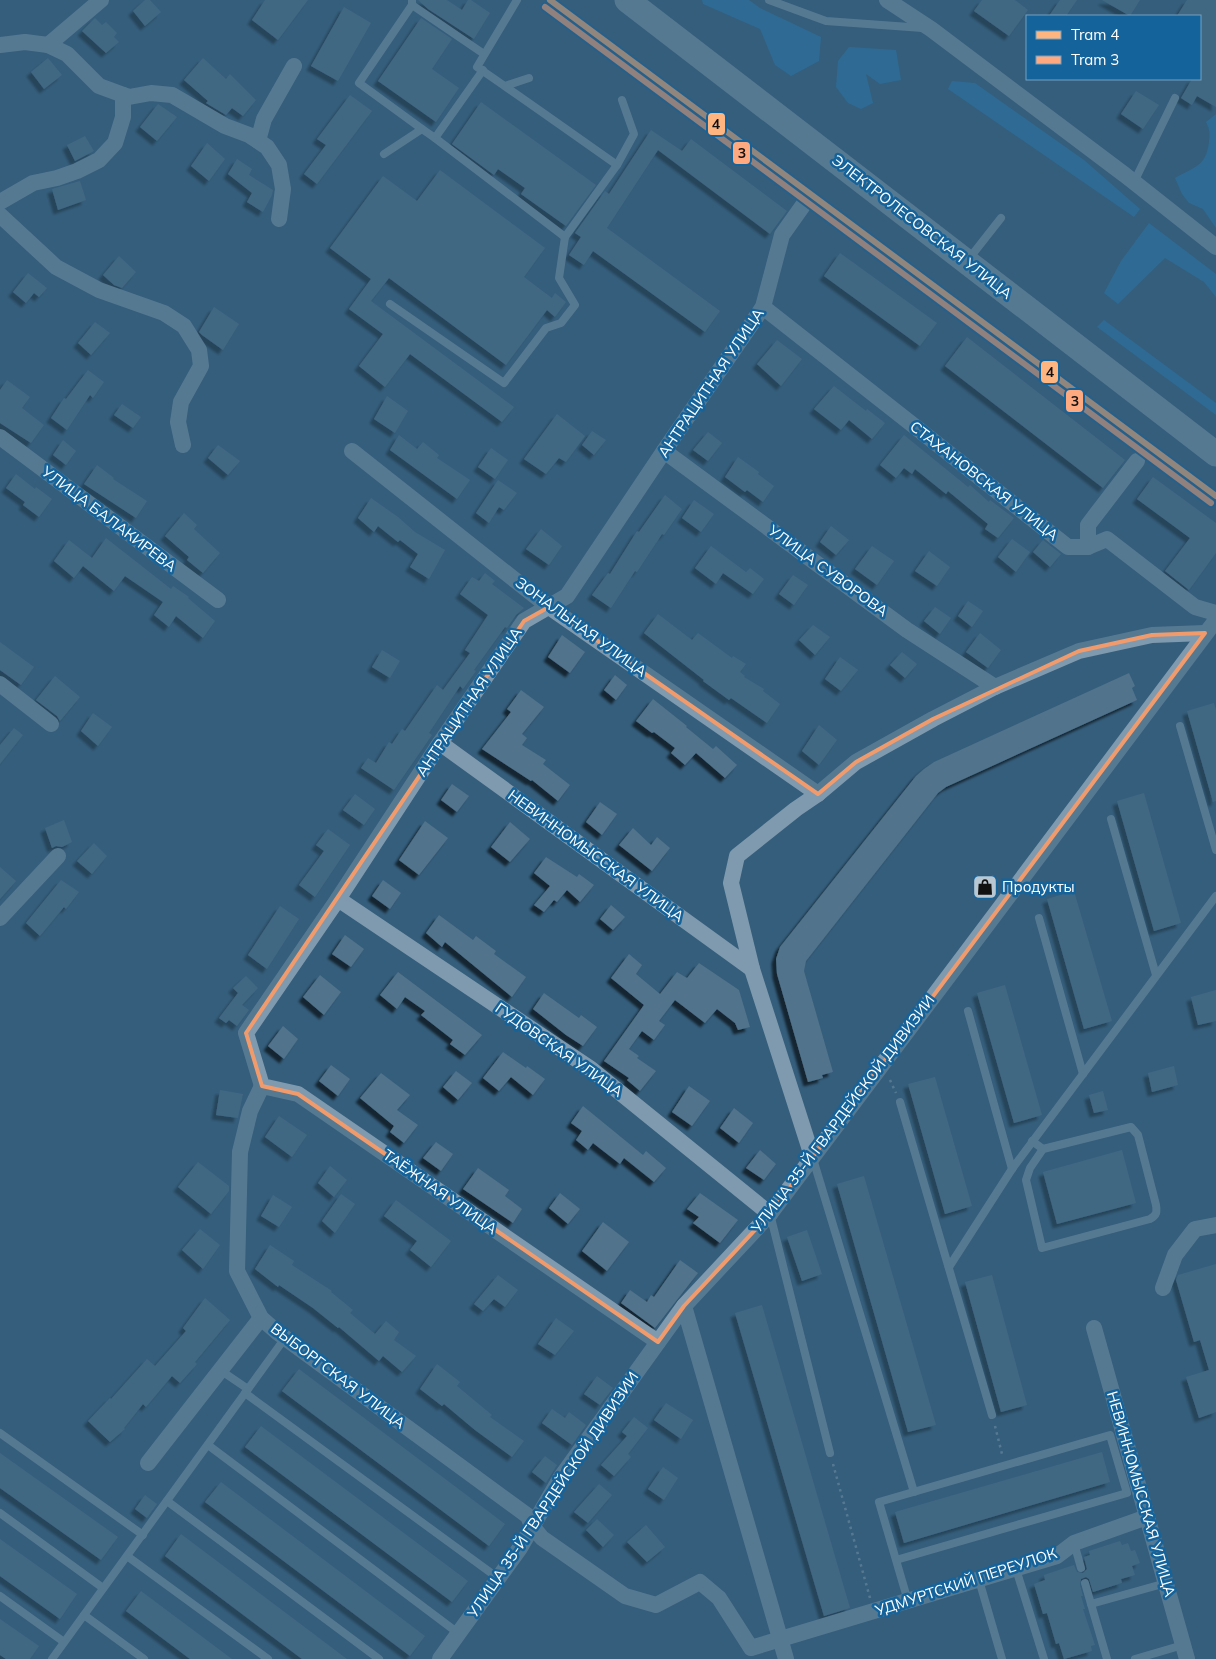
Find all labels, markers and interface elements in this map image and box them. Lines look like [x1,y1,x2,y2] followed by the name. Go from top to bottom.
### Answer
[1026,15,1201,80] legend
[1071,25,1119,44] text: Tram 4
[1071,50,1119,69] text: Tram 3
[707,112,726,136] line badge: 4
[712,115,721,133] text: 4
[732,141,751,165] line badge: 3
[738,144,746,162] text: 3
[828,150,1016,303] street label: ЭЛЕКТРОЛЕСОВСКАЯ УЛИЦА
[654,304,768,461] street label: АНТРАЦИТНАЯ УЛИЦА
[1040,360,1059,384] line badge: 4
[1046,363,1055,381] text: 4
[1065,389,1084,413] line badge: 3
[1071,392,1079,410] text: 3
[906,417,1062,545] street label: СТАХАНОВСКАЯ УЛИЦА
[37,461,180,576] street label: УЛИЦА БАЛАКИРЕВА
[764,520,892,621] street label: УЛИЦА СУВОРОВА
[512,573,651,681] street label: ЗОНАЛЬНАЯ УЛИЦА
[412,623,526,780] street label: АНТРАЦИТНАЯ УЛИЦА
[505,785,688,926] street label: НЕВИННОМЫССКАЯ УЛИЦА
[972,874,998,900] shop icon: Продукты
[1002,877,1075,896] place label: Продукты
[746,991,938,1237] street label: УЛИЦА 35-Й ГВАРДЕЙСКОЙ ДИВИЗИИ
[492,998,627,1101] street label: ГУДОВСКАЯ УЛИЦА
[380,1145,501,1238] street label: ТАЁЖНАЯ УЛИЦА
[267,1319,409,1432] street label: ВЫБОРГСКАЯ УЛИЦА
[462,1368,642,1622] street label: УЛИЦА 35-Й ГВАРДЕЙСКОЙ ДИВИЗИИ
[1103,1389,1180,1599] street label: НЕВИННОМЫССКАЯ УЛИЦА
[872,1543,1059,1620] street label: УДМУРТСКИЙ ПЕРЕУЛОК

